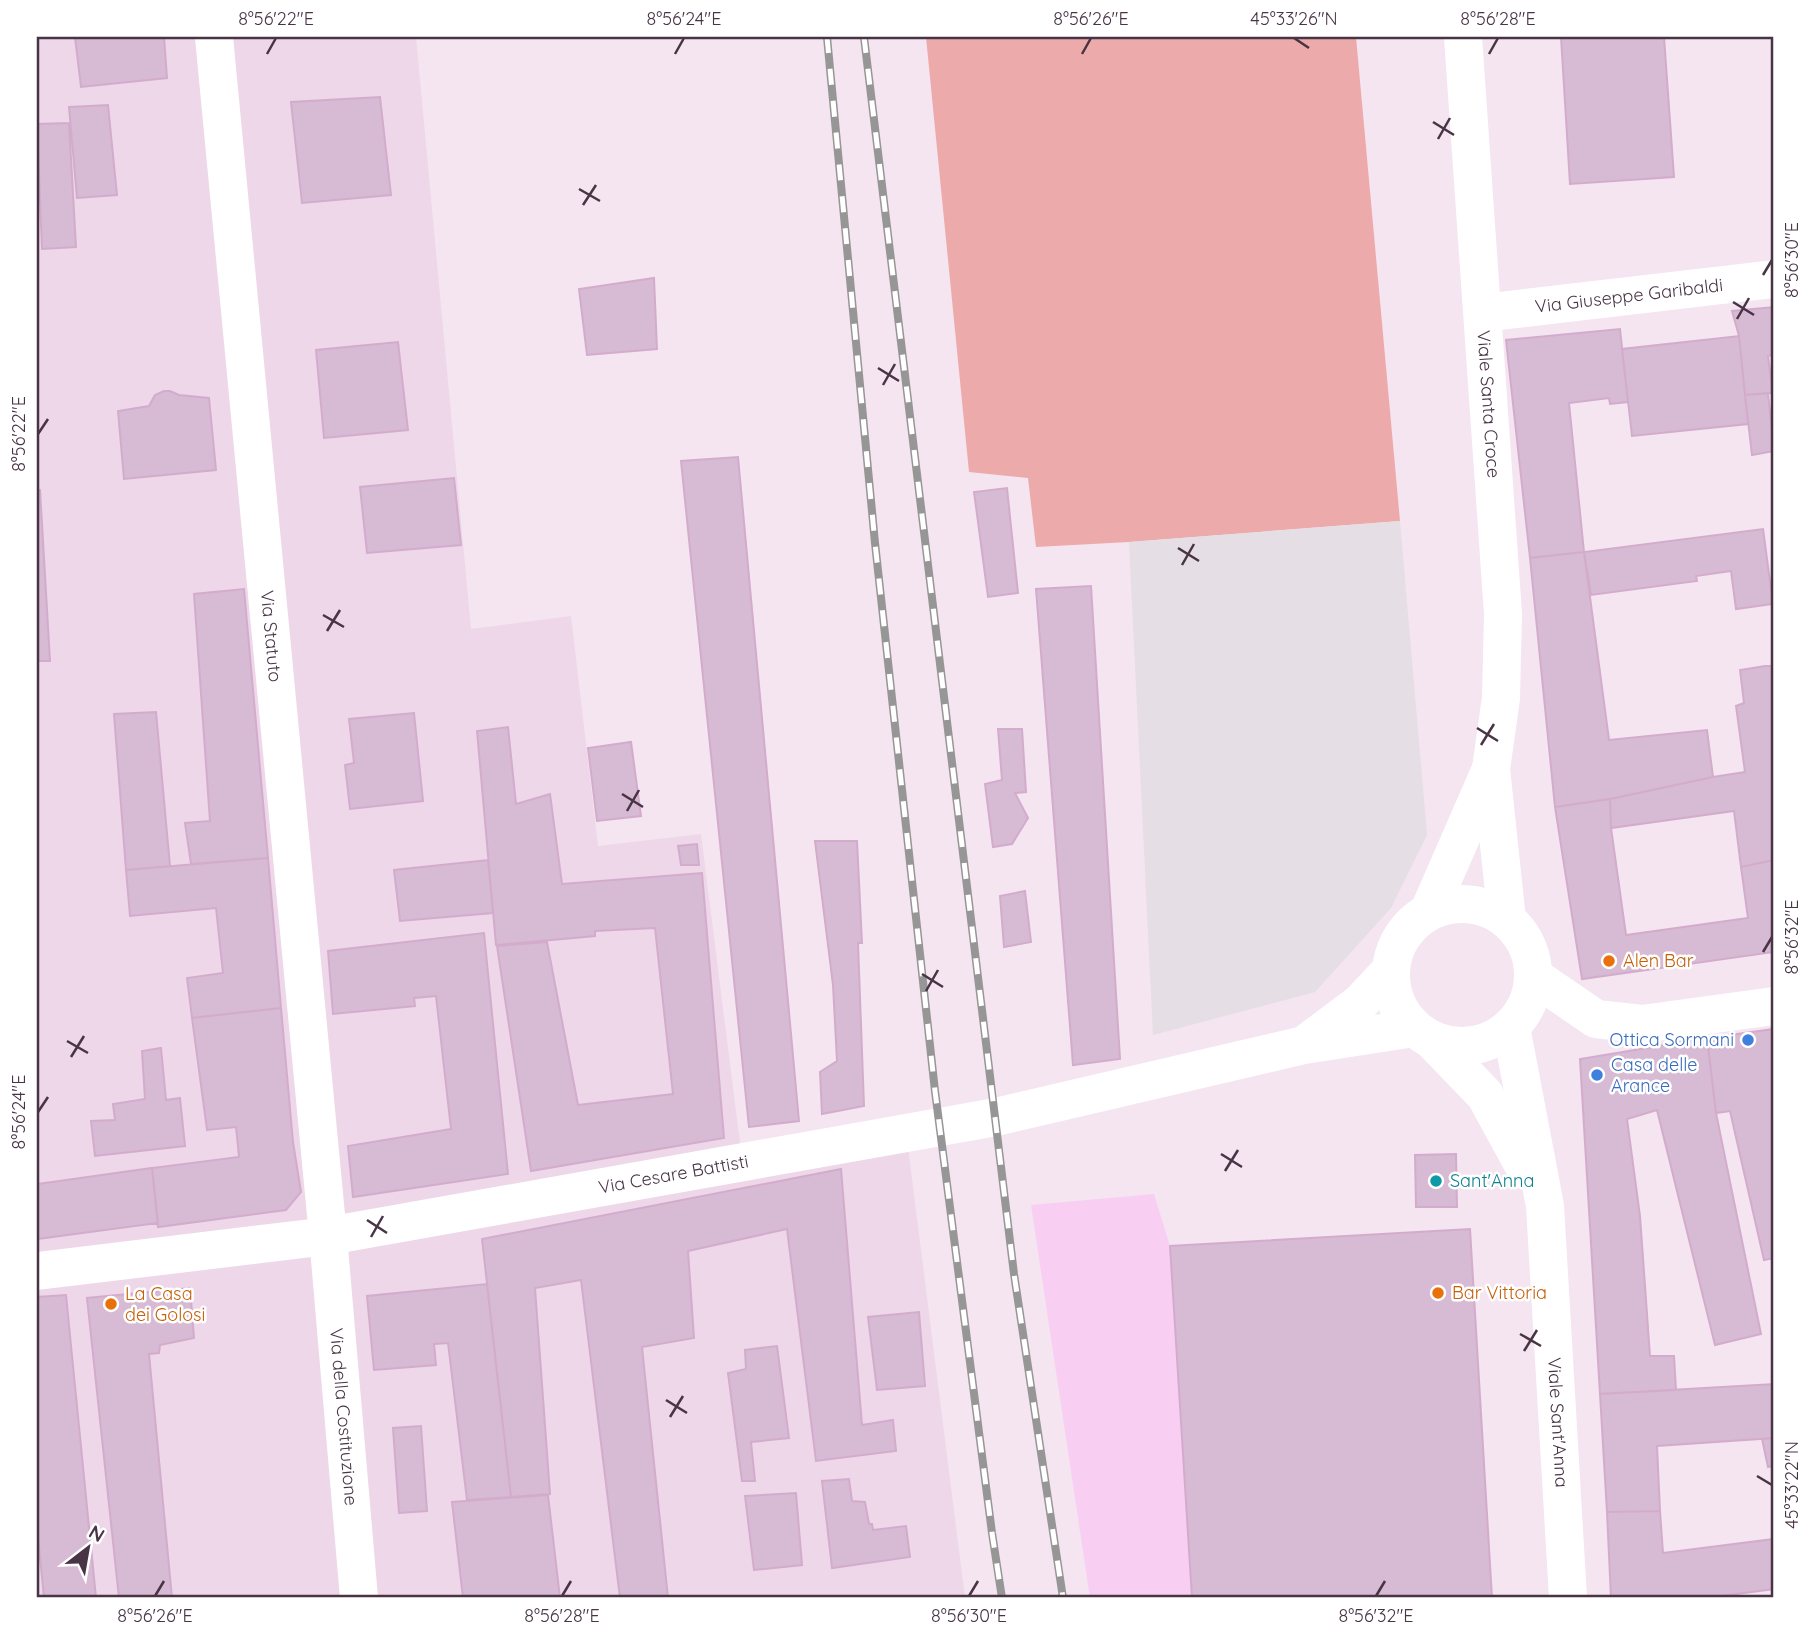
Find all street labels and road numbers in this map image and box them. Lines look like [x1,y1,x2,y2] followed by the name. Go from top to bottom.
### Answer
[1534,273,1724,318] street label: Via Giuseppe Garibaldi
[1472,330,1506,479] street label: Viale Santa Croce
[256,589,287,683] street label: Via Statuto
[597,1149,750,1199] street label: Via Cesare Battisti
[325,1327,363,1507] street label: Via della Costituzione
[1543,1357,1573,1488] street label: Viale Sant'Anna

